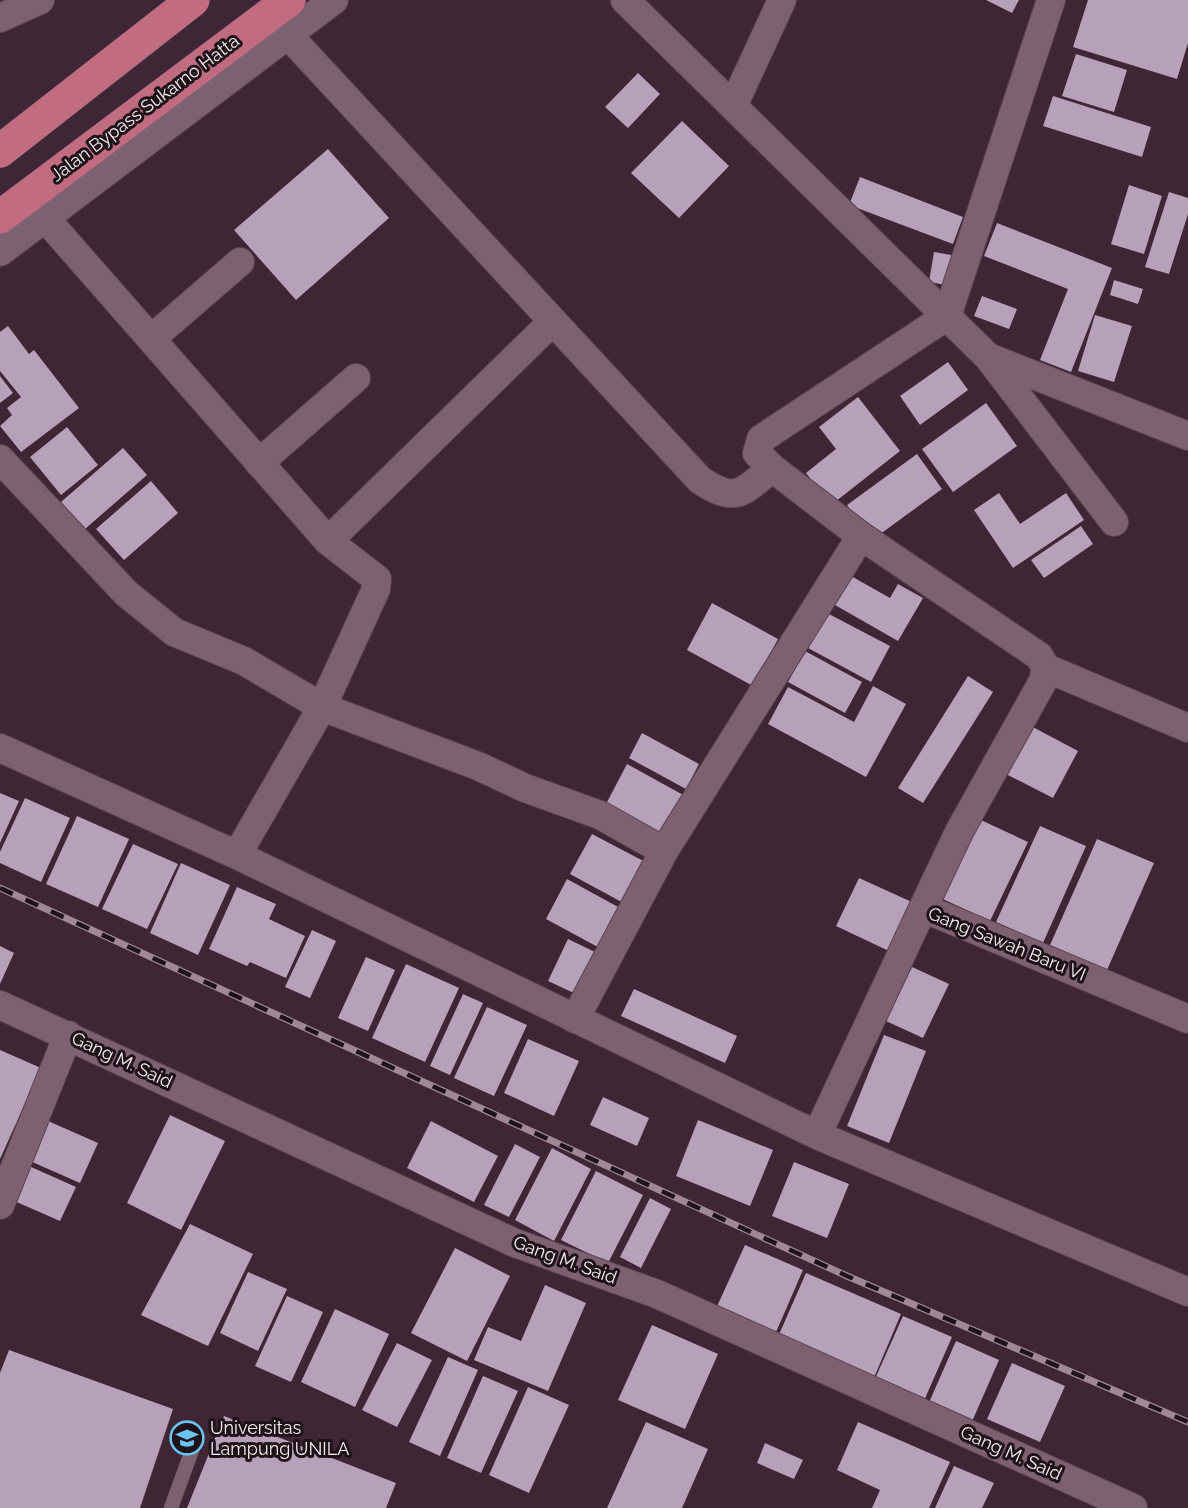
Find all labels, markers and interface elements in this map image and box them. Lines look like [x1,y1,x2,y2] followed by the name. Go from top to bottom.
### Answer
[46,30,243,185] street label: Jalan Bypass Sukarno Hatta
[925,902,1089,985] street label: Gang Sawah Baru VI
[69,1027,176,1092] street label: Gang M. Said
[511,1231,620,1288] street label: Gang M. Said
[210,1417,349,1459] place label: Universitas Lampung UNILA
[169,1420,205,1456] school or university icon: Universitas Lampung UNILA
[957,1421,1065,1484] street label: Gang M. Said

